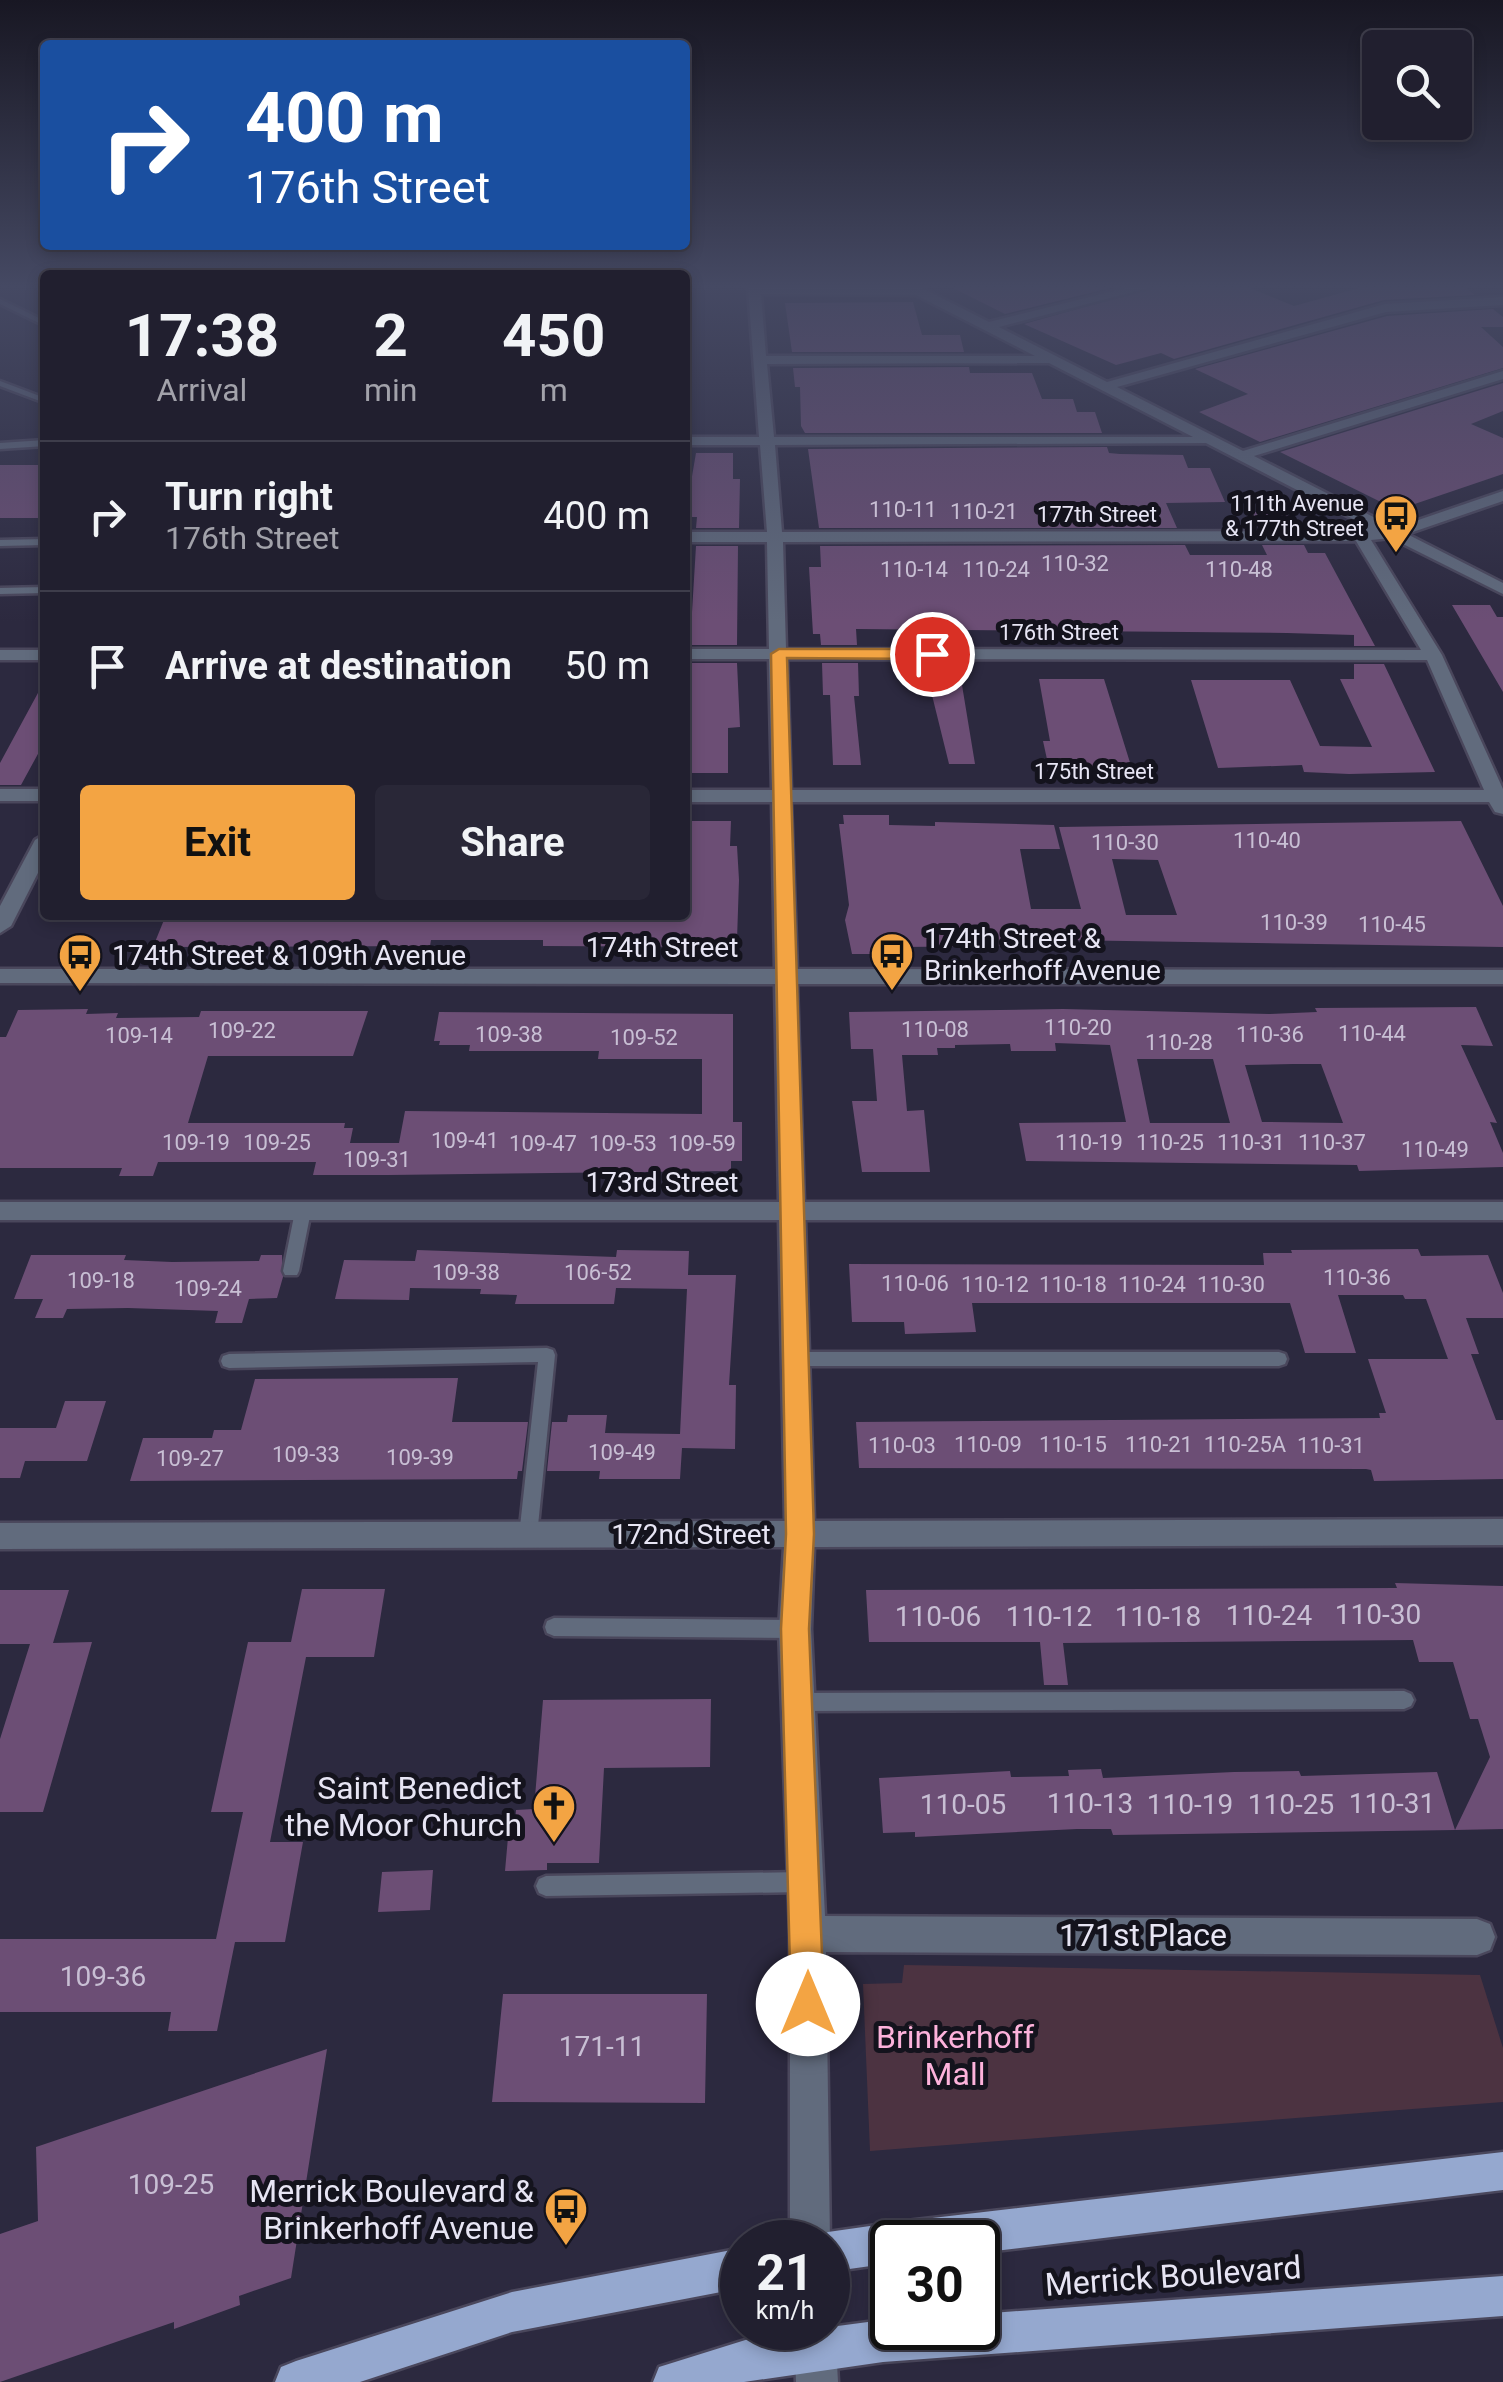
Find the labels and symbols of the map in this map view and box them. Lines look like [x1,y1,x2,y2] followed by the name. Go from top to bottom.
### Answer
[1225,491,1364,541] place label: 111th Avenue & 177th Street
[1373,493,1419,554] bus stop icon: 111th Avenue & 177th Street
[869,497,937,522] house number: 110-11
[950,499,1018,524] house number: 110-21
[1037,502,1157,527] street label: 177th Street
[1041,551,1109,576] house number: 110-32
[880,557,948,582] house number: 110-14
[962,557,1030,582] house number: 110-24
[1205,557,1273,582] house number: 110-48
[890,612,975,697] pin
[999,620,1119,645] street label: 176th Street
[1034,759,1154,784] street label: 175th Street
[1233,828,1301,853] house number: 110-40
[1091,830,1159,855] house number: 110-30
[1260,910,1328,935] house number: 110-39
[1358,912,1426,937] house number: 110-45
[924,922,1161,987] place label: 174th Street & Brinkerhoff Avenue
[586,931,738,964] street label: 174th Street
[869,931,915,992] bus stop icon: 174th Street & Brinkerhoff Avenue
[57,932,103,993] bus stop icon: 174th Street & 109th Avenue
[112,939,466,972] place label: 174th Street & 109th Avenue
[1044,1015,1112,1040] house number: 110-20
[901,1017,969,1042] house number: 110-08
[208,1018,276,1043] house number: 109-22
[1338,1021,1406,1046] house number: 110-44
[475,1022,543,1047] house number: 109-38
[1236,1022,1304,1047] house number: 110-36
[105,1023,173,1048] house number: 109-14
[610,1025,678,1050] house number: 109-52
[1145,1030,1213,1055] house number: 110-28
[431,1128,499,1153] house number: 109-41
[162,1130,230,1155] house number: 109-19
[243,1130,311,1155] house number: 109-25
[1055,1130,1123,1155] house number: 110-19
[1136,1130,1204,1155] house number: 110-25
[1217,1130,1285,1155] house number: 110-31
[1298,1130,1366,1155] house number: 110-37
[509,1131,577,1156] house number: 109-47
[589,1131,657,1156] house number: 109-53
[668,1131,736,1156] house number: 109-59
[1401,1137,1469,1162] house number: 110-49
[343,1147,411,1172] house number: 109-31
[585,1166,739,1199] street label: 173rd Street
[432,1260,500,1285] house number: 109-38
[564,1260,632,1285] house number: 106-52
[1323,1265,1391,1290] house number: 110-36
[67,1268,135,1293] house number: 109-18
[881,1271,949,1296] house number: 110-06
[961,1272,1029,1297] house number: 110-12
[1039,1272,1107,1297] house number: 110-18
[1118,1272,1186,1297] house number: 110-24
[1197,1272,1265,1297] house number: 110-30
[174,1276,242,1301] house number: 109-24
[954,1432,1022,1457] house number: 110-09
[1039,1432,1107,1457] house number: 110-15
[1125,1432,1193,1457] house number: 110-21
[1204,1432,1287,1457] house number: 110-25A
[868,1433,936,1458] house number: 110-03
[1297,1433,1365,1458] house number: 110-31
[588,1440,656,1465] house number: 109-49
[272,1442,340,1467] house number: 109-33
[386,1445,454,1470] house number: 109-39
[156,1446,224,1471] house number: 109-27
[611,1518,771,1551] street label: 172nd Street
[1335,1598,1421,1631] house number: 110-30
[1226,1599,1312,1632] house number: 110-24
[895,1600,981,1633] house number: 110-06
[1006,1600,1092,1633] house number: 110-12
[1115,1600,1201,1633] house number: 110-18
[285,1769,522,1844] place label: Saint Benedict the Moor Church
[531,1783,577,1844] church icon: Saint Benedict the Moor Church
[1047,1787,1133,1820] house number: 110-13
[1349,1787,1435,1820] house number: 110-31
[920,1788,1006,1821] house number: 110-05
[1147,1788,1233,1821] house number: 110-19
[1248,1788,1334,1821] house number: 110-25
[1059,1916,1227,1954] street label: 171st Place
[756,1952,860,2056] position arrow
[60,1960,146,1993] house number: 109-36
[876,2018,1035,2093] park label: Brinkerhoff Mall
[559,2030,645,2063] house number: 171-11
[128,2168,214,2201] house number: 109-25
[249,2172,534,2247] place label: Merrick Boulevard & Brinkerhoff Avenue
[543,2186,589,2247] bus stop icon: Merrick Boulevard & Brinkerhoff Avenue
[870,2220,1000,2350] speed limit sign: 30
[1044,2248,1302,2304] street label: Merrick Boulevard

